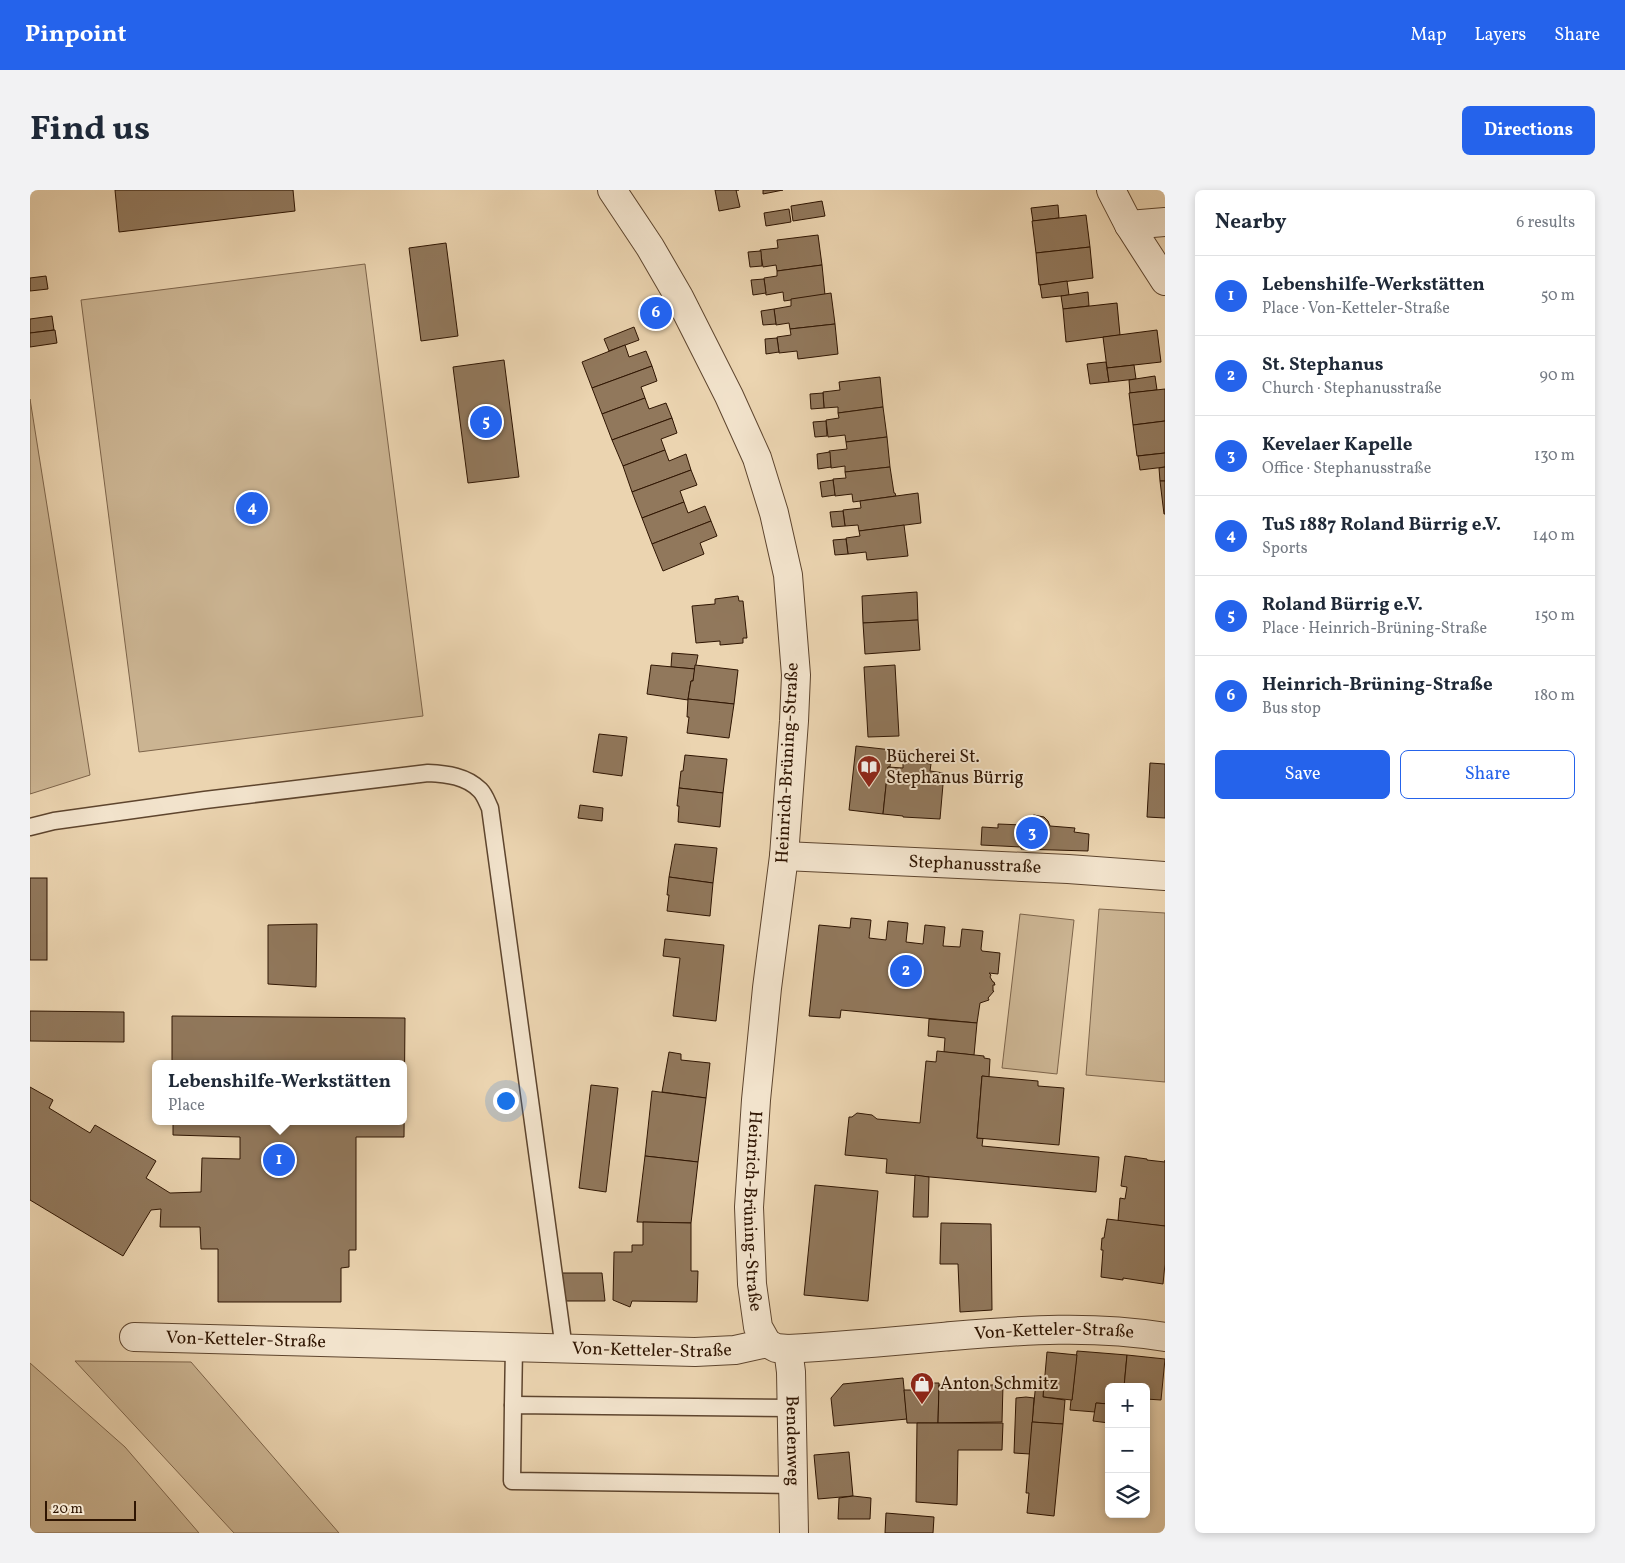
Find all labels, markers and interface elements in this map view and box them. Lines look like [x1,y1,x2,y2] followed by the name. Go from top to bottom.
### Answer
[25,18,127,52] text: Pinpoint
[1410,23,1446,48] text: Map
[1474,23,1526,48] text: Layers
[1554,23,1600,48] text: Share
[30,106,150,154] text: Find us
[1462,106,1595,155] button: Directions
[1215,208,1286,237] text: Nearby
[1516,212,1575,234] text: 6 results
[1262,272,1485,298] text: Lebenshilfe-Werkstätten
[1228,285,1234,307] text: 1
[1541,285,1575,307] text: 50 m
[640,294,672,332] pin: 6
[1262,298,1450,320] text: Place · Von-Ketteler-Straße
[1262,352,1384,378] text: St. Stephanus
[1227,365,1235,387] text: 2
[1539,365,1575,387] text: 90 m
[1262,378,1442,400] text: Church · Stephanusstraße
[470,403,502,441] pin: 5
[1262,432,1412,458] text: Kevelaer Kapelle
[1227,445,1235,467] text: 3
[1534,445,1575,467] text: 130 m
[1262,458,1431,480] text: Office · Stephanusstraße
[236,489,268,527] pin: 4
[1262,512,1501,538] text: TuS 1887 Roland Bürrig e.V.
[1226,525,1236,547] text: 4
[1533,525,1575,547] text: 140 m
[1262,538,1308,560] text: Sports
[1262,592,1423,618] text: Roland Bürrig e.V.
[1227,605,1235,627] text: 5
[1534,605,1575,627] text: 150 m
[1262,618,1487,640] text: Place · Heinrich-Brüning-Straße
[770,662,806,864] street label: Heinrich-Brüning-Straße
[1262,672,1493,698] text: Heinrich-Brüning-Straße
[1227,685,1235,707] text: 6
[1534,685,1575,707] text: 180 m
[1262,698,1321,720] text: Bus stop
[886,745,1024,791] place label: Bücherei St. Stephanus Bürrig
[1215,750,1390,799] button: Save
[1400,750,1575,799] button: Share
[856,754,882,788] library icon: Bücherei St. Stephanus Bürrig
[1016,814,1048,852] pin: 3
[908,849,1042,880] street label: Stephanusstraße
[890,952,922,990] pin: 2
[152,1060,407,1125] popup
[168,1069,391,1095] text: Lebenshilfe-Werkstätten
[493,1088,519,1114] your location
[168,1095,205,1117] text: Place
[736,1110,768,1313] street label: Heinrich-Brüning-Straße
[263,1141,295,1179] pin: 1
[973,1317,1135,1347] street label: Von-Ketteler-Straße
[166,1325,326,1355] street label: Von-Ketteler-Straße
[572,1336,732,1365] street label: Von-Ketteler-Straße
[909,1371,935,1405] shop icon: Anton Schmitz
[940,1372,1058,1397] place label: Anton Schmitz
[1105,1383,1150,1518] map controls
[1105,1383,1150,1428] button: +
[779,1395,806,1486] street label: Bendenweg
[1105,1428,1150,1473] button: −
[1105,1473,1150,1518] button: layers
[45,1498,136,1521] scale bar
[52,1500,83,1519] text: 20 m

